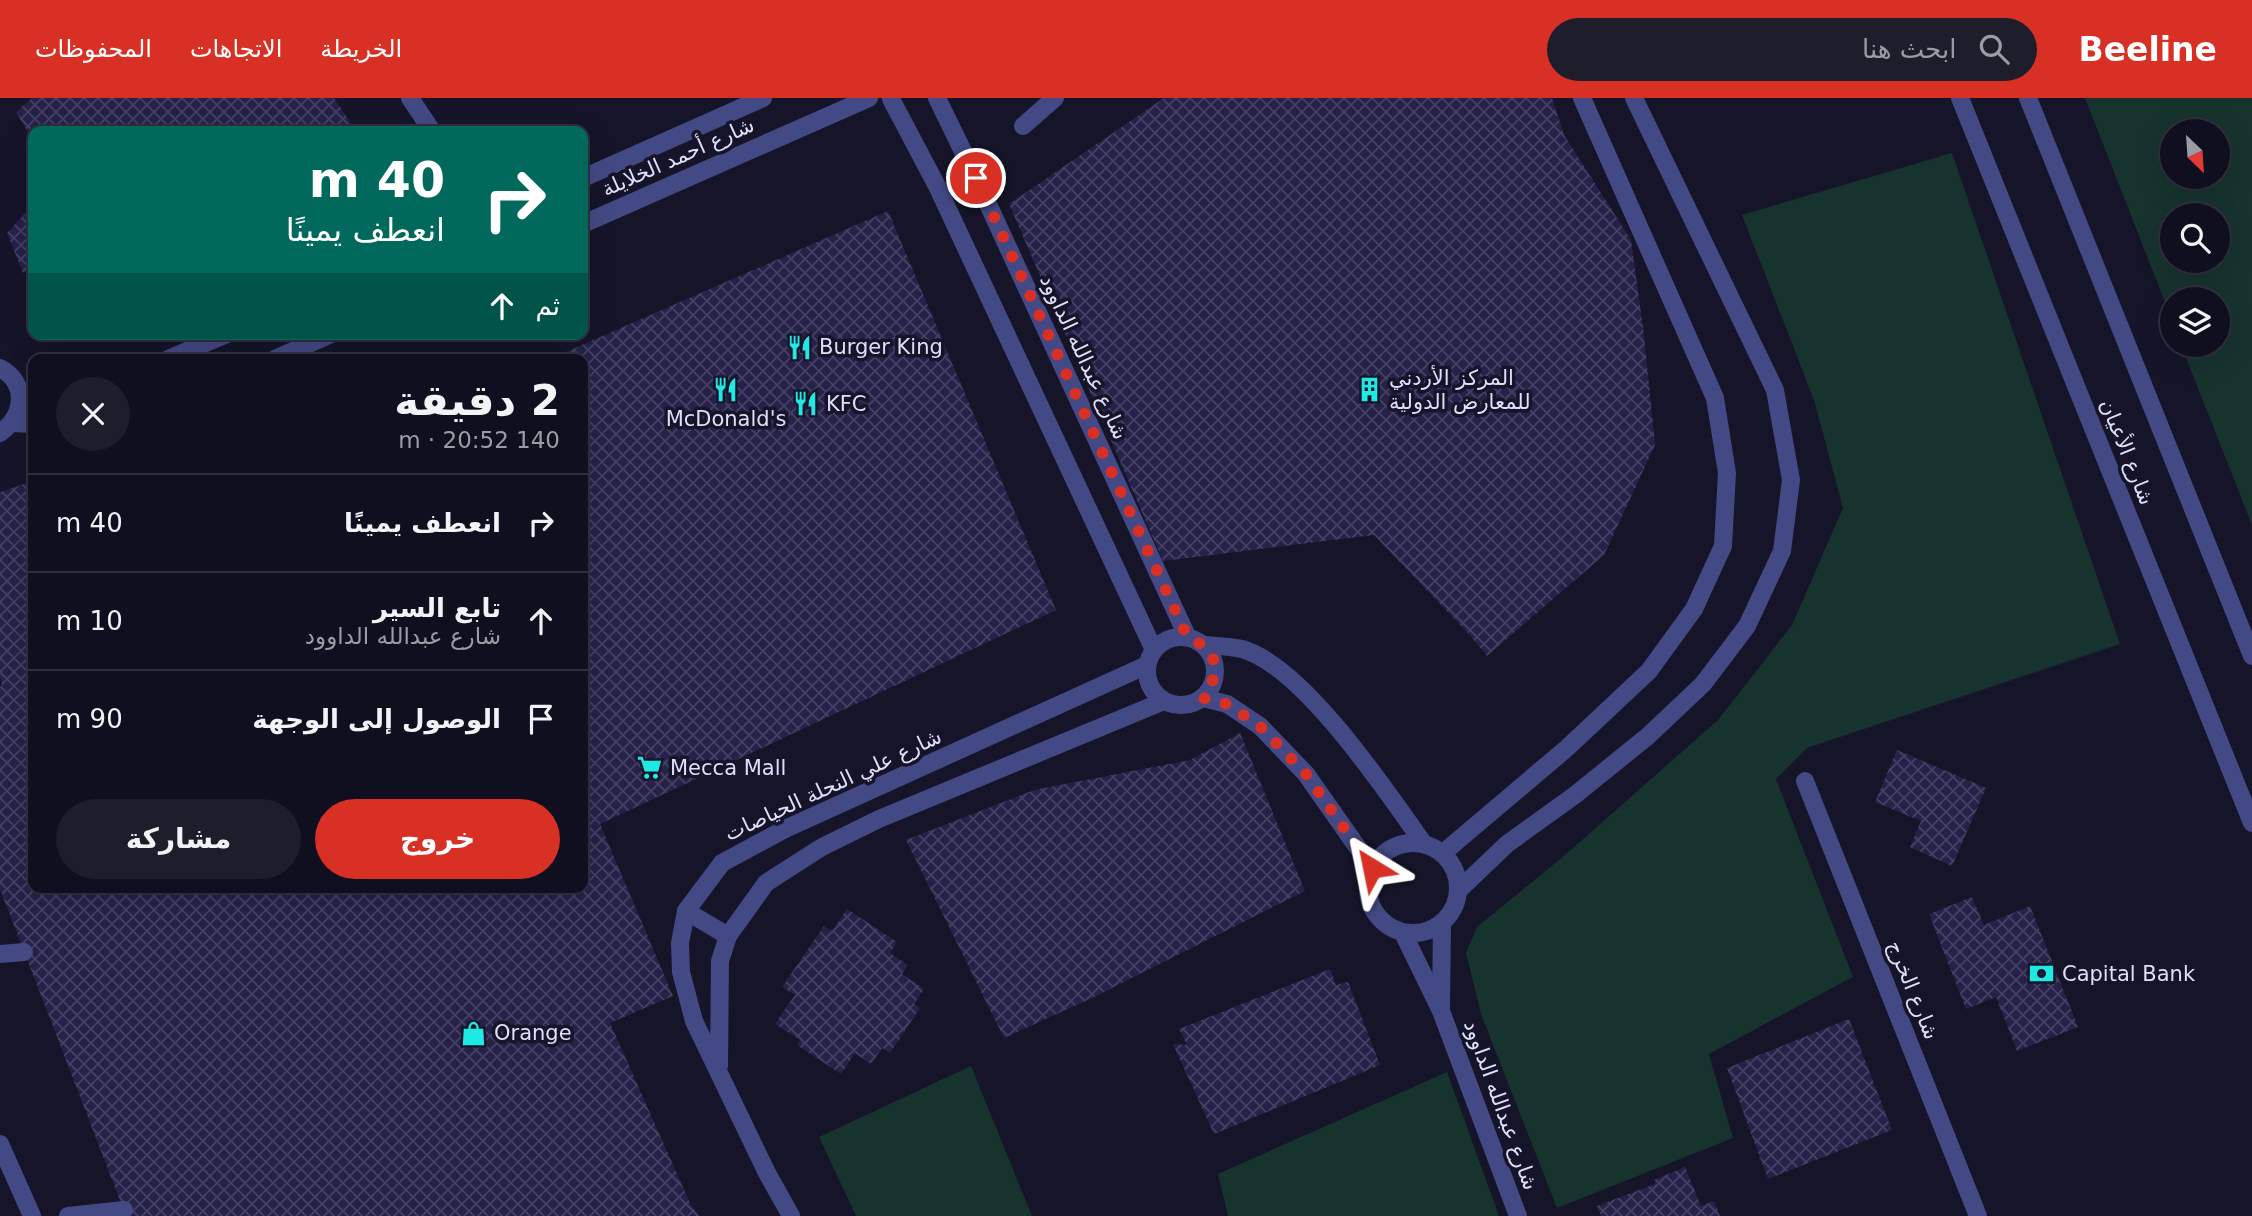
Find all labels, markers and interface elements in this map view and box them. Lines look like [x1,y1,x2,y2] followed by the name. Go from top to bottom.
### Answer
[1547,18,2037,81] search box
[1975,30,2013,68] icon: search
[2079,30,2217,69] text: Beeline
[1862,34,1957,64] text: ابحث هنا
[35,35,152,63] text: المحفوظات
[190,35,282,63] text: الاتجاهات
[320,35,402,63] text: الخريطة
[597,111,758,201] street label: شارع أحمد الخلايلة
[2160,119,2230,189] north arrow
[2160,119,2230,357] map controls
[946,148,1006,208] pin
[309,152,445,209] text: 40 m
[469,154,560,245] icon: right
[957,159,995,197] icon: arrive
[2160,203,2230,273] button: search
[286,211,445,249] text: انعطف يمينًا
[1035,271,1133,443] street label: شارع عبدالله الداوود
[483,287,521,325] icon: ahead
[2160,287,2230,357] button: layers
[535,291,560,321] text: ثم
[785,333,813,361] restaurant icon: Burger King
[819,335,943,359] place label: Burger King
[1389,365,1531,414] place label: المركز الأردني للمعارض الدولية
[394,376,560,425] text: 2 دقيقة
[712,376,740,404] restaurant icon: McDonald's
[1355,376,1383,404] building icon: المركز الأردني للمعارض الدولية
[56,377,130,451] button: close
[792,390,820,418] restaurant icon: KFC
[826,392,867,416] place label: KFC
[2095,395,2160,508] street label: شارع الأعيان
[666,407,786,431] place label: McDonald's
[398,427,560,453] text: 140 m · 20:52
[522,504,560,542] icon: right
[56,508,123,538] text: 40 m
[344,508,501,538] text: انعطف يمينًا
[373,593,501,623] text: تابع السير
[522,602,560,640] icon: ahead
[56,606,123,636] text: 10 m
[305,623,501,649] text: شارع عبدالله الداوود
[522,700,560,738] icon: arrive
[56,704,123,734] text: 90 m
[252,704,501,734] text: الوصول إلى الوجهة
[721,724,945,846] street label: شارع علي النحلة الحياصات
[636,754,664,782] supermarket icon: Mecca Mall
[670,756,786,780] place label: Mecca Mall
[56,799,301,879] button: مشاركة
[315,799,560,879] button: خروج
[1335,831,1409,905] position arrow
[1881,937,1944,1043] street label: شارع الخرج
[2028,960,2056,988] bank icon: Capital Bank
[2062,962,2196,986] place label: Capital Bank
[1459,1017,1543,1193] street label: شارع عبدالله الداوود
[460,1019,488,1047] shop icon: Orange
[494,1021,572,1045] place label: Orange

